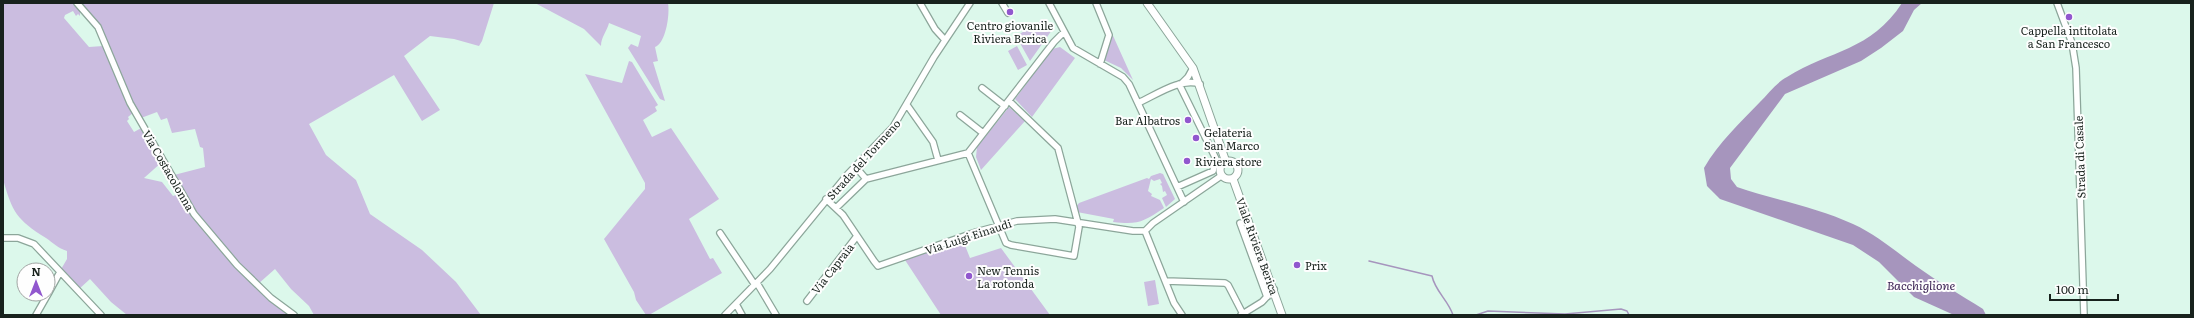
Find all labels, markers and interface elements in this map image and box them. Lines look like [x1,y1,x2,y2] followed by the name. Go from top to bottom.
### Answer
[1005,7,1015,17] marker: Centro giovanile Riviera Berica
[2064,12,2074,22] marker: Cappella intitolata a San Francesco
[967,17,1054,46] place label: Centro giovanile Riviera Berica
[2021,22,2117,51] place label: Cappella intitolata a San Francesco
[1115,112,1180,128] place label: Bar Albatros
[822,115,904,203] street label: Strada del Tormeno
[1183,115,1193,125] marker: Bar Albatros
[2070,115,2088,199] street label: Strada di Casale
[1204,124,1259,153] place label: Gelateria San Marco
[139,127,199,213] street label: Via Costacolonna
[1191,133,1201,143] marker: Gelateria San Marco
[1195,153,1262,169] place label: Riviera store
[1182,156,1192,166] marker: Riviera store
[1233,195,1283,297] street label: Viale Riviera Berica
[923,214,1014,258] street label: Via Luigi Einaudi
[807,239,857,297] street label: Via Capraia
[1305,257,1327,273] place label: Prix
[1292,260,1302,270] marker: Prix
[16,262,56,302] north arrow
[977,262,1039,291] place label: New Tennis La rotonda
[31,263,41,279] text: N
[964,271,974,281] marker: New Tennis La rotonda
[1887,276,1956,294] water label: Bacchiglione
[2050,276,2118,302] scale bar
[2056,280,2089,298] text: 100 m

